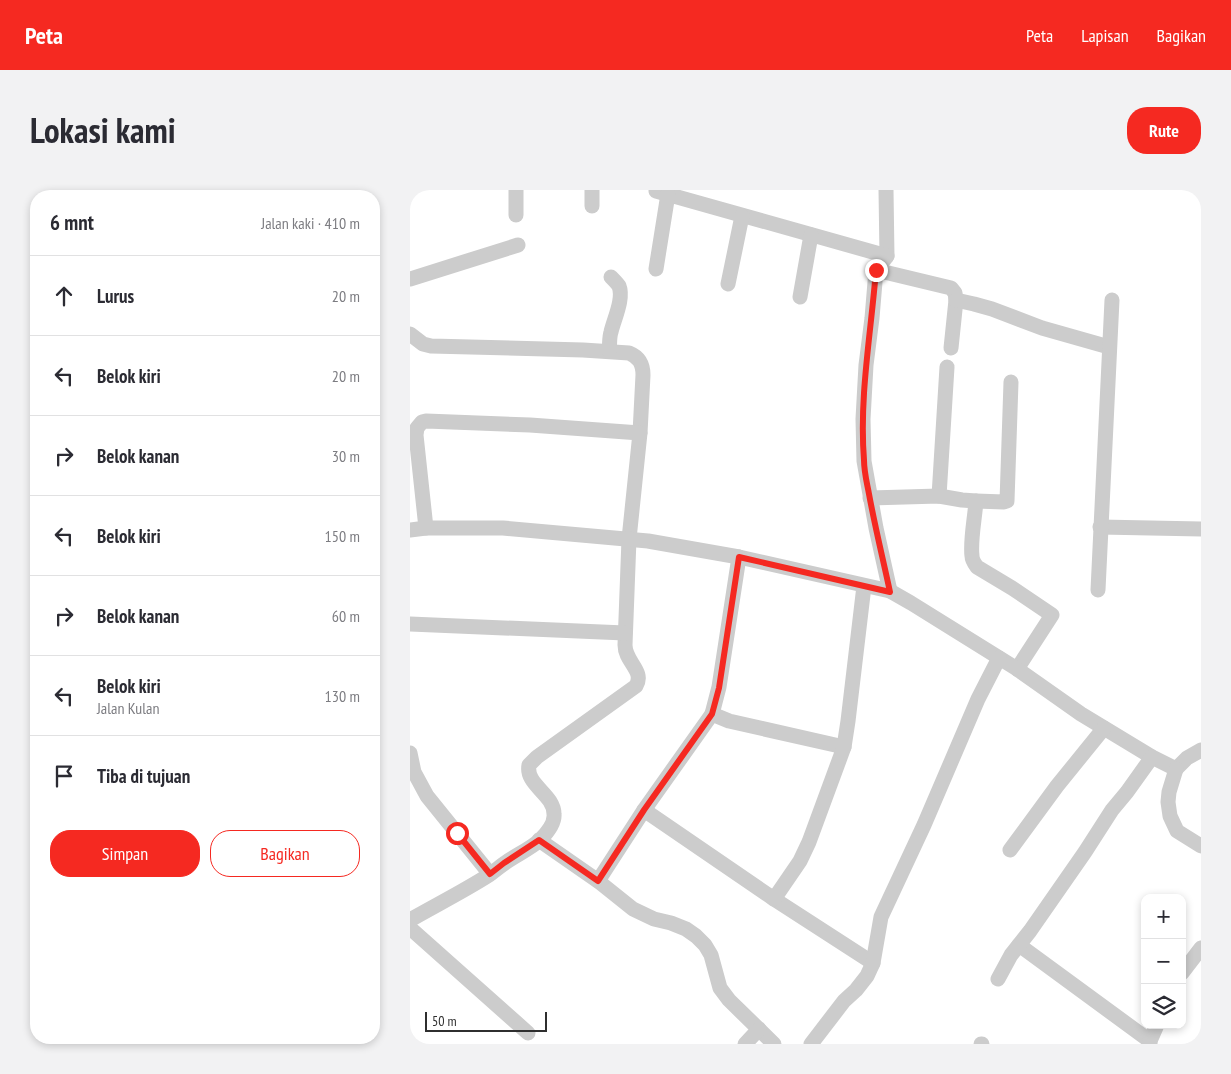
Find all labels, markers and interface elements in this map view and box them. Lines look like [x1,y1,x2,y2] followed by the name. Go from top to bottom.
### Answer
[25,20,63,51] text: Peta
[1026,24,1053,47] text: Peta
[1081,24,1129,47] text: Lapisan
[1157,24,1206,47] text: Bagikan
[30,107,176,153] text: Lokasi kami
[1127,107,1201,154] button: Rute
[50,209,94,236] text: 6 mnt
[261,213,360,233] text: Jalan kaki · 410 m
[865,259,888,282] route end
[50,282,78,310] icon: ahead
[97,284,134,308] text: Lurus
[332,286,360,306] text: 20 m
[50,362,78,390] icon: left
[97,364,161,388] text: Belok kiri
[332,366,360,386] text: 20 m
[50,442,78,470] icon: right
[97,444,179,468] text: Belok kanan
[332,446,360,466] text: 30 m
[50,522,78,550] icon: left
[97,524,161,548] text: Belok kiri
[325,526,360,546] text: 150 m
[50,602,78,630] icon: right
[97,604,179,628] text: Belok kanan
[332,606,360,626] text: 60 m
[97,674,161,698] text: Belok kiri
[50,682,78,710] icon: left
[325,686,360,706] text: 130 m
[97,698,159,718] text: Jalan Kulan
[50,762,78,790] icon: arrive
[97,764,190,788] text: Tiba di tujuan
[446,822,469,845] route start
[50,830,200,877] button: Simpan
[210,830,360,877] button: Bagikan
[1141,894,1186,1029] map controls
[1141,894,1186,939] button: +
[1141,939,1186,984] button: −
[1141,984,1186,1029] button: layers
[425,1009,548,1032] scale bar
[432,1012,457,1030] text: 50 m

